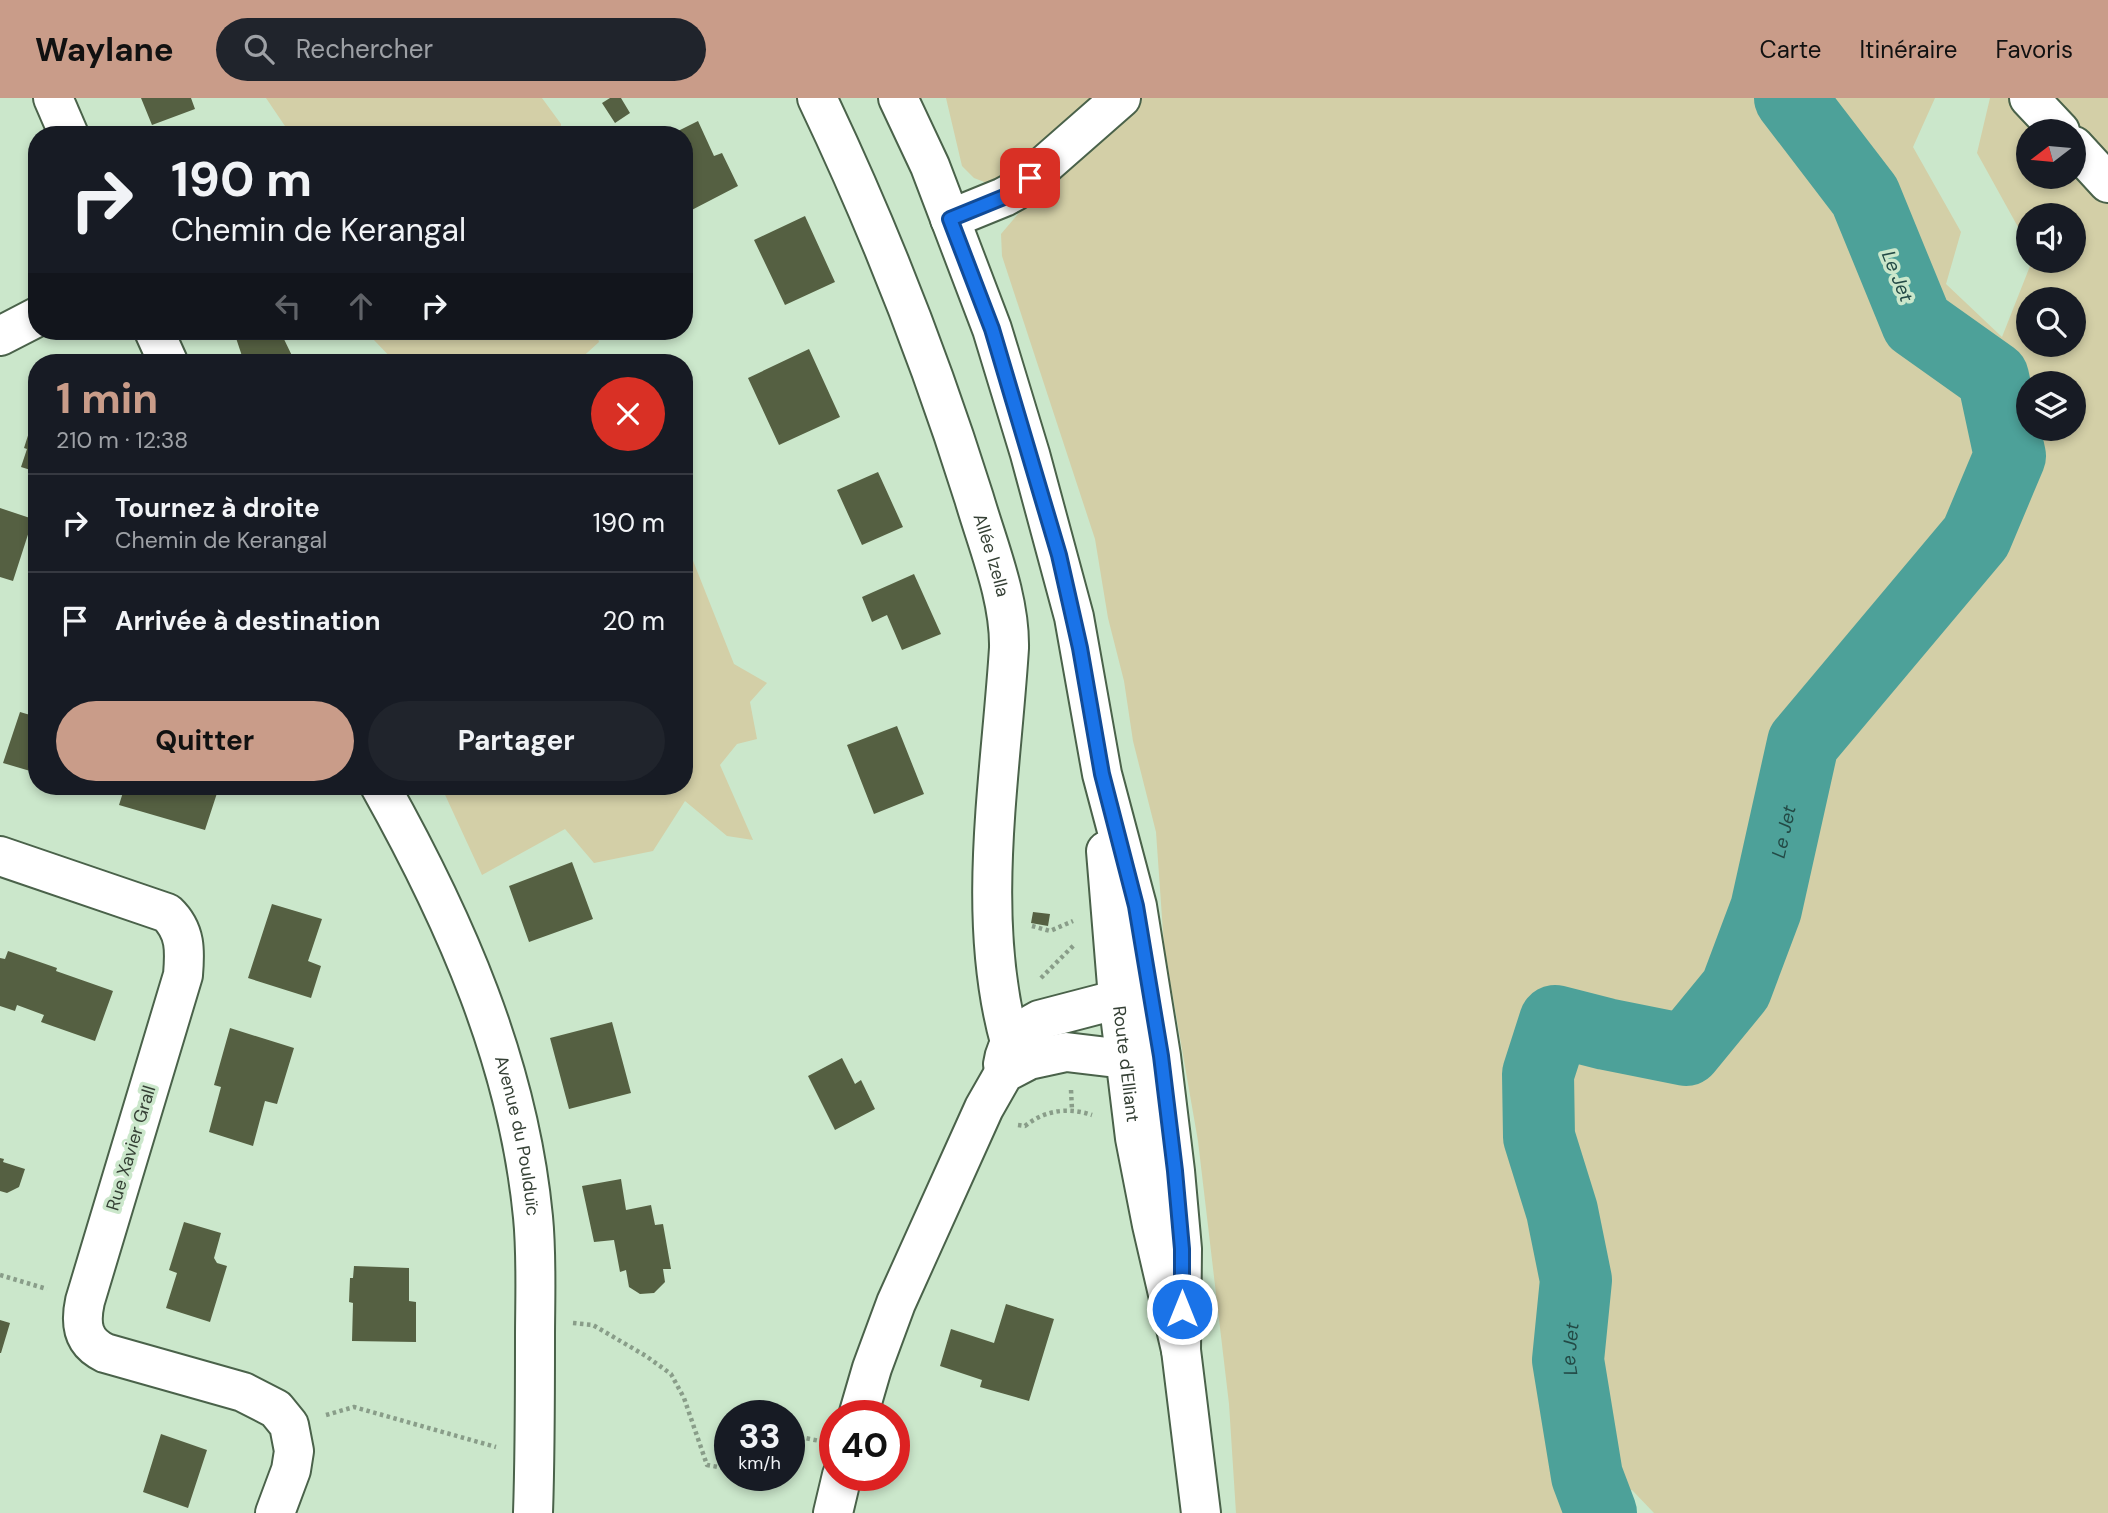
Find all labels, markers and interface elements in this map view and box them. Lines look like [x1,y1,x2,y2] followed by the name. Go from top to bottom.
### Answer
[216,18,706,81] search box
[35,28,174,71] text: Waylane
[240,30,278,68] icon: search
[296,32,433,66] text: Rechercher
[1760,34,1821,65] text: Carte
[1859,34,1957,65] text: Itinéraire
[1995,34,2073,65] text: Favoris
[2016,119,2086,189] north arrow
[2016,119,2086,441] map controls
[171,147,312,211] text: 190 m
[1000,148,1060,208] pin
[56,154,147,245] icon: right
[1011,159,1049,197] icon: arrive
[2016,203,2086,273] button: sound
[171,209,466,251] text: Chemin de Kerangal
[1876,247,1919,306] water label: Le Jet
[269,287,307,325] icon: left
[342,287,380,325] icon: ahead
[415,287,453,325] icon: right
[2016,287,2086,357] button: search
[56,371,158,426] text: 1 min
[2016,371,2086,441] button: layers
[591,377,665,451] button: close
[56,425,188,455] text: 210 m · 12:38
[115,491,320,525] text: Tournez à droite
[56,504,94,542] icon: right
[593,506,665,540] text: 190 m
[967,510,1015,599] street label: Allée Izella
[115,525,327,555] text: Chemin de Kerangal
[56,602,94,640] icon: arrive
[115,604,381,638] text: Arrivée à destination
[602,604,665,638] text: 20 m
[56,701,354,781] button: Quitter
[368,701,665,781] button: Partager
[1766,802,1802,860] water label: Le Jet
[1107,1005,1145,1124] street label: Route d'Elliant
[489,1053,545,1217] street label: Avenue du Poulduïc
[101,1083,161,1213] street label: Rue Xavier Grall
[1145,1272,1219,1346] position arrow
[1555,1321,1585,1378] water label: Le Jet
[819,1400,910,1491] speed limit sign: 40
[738,1413,781,1459] text: 33
[738,1451,781,1475] text: km/h

